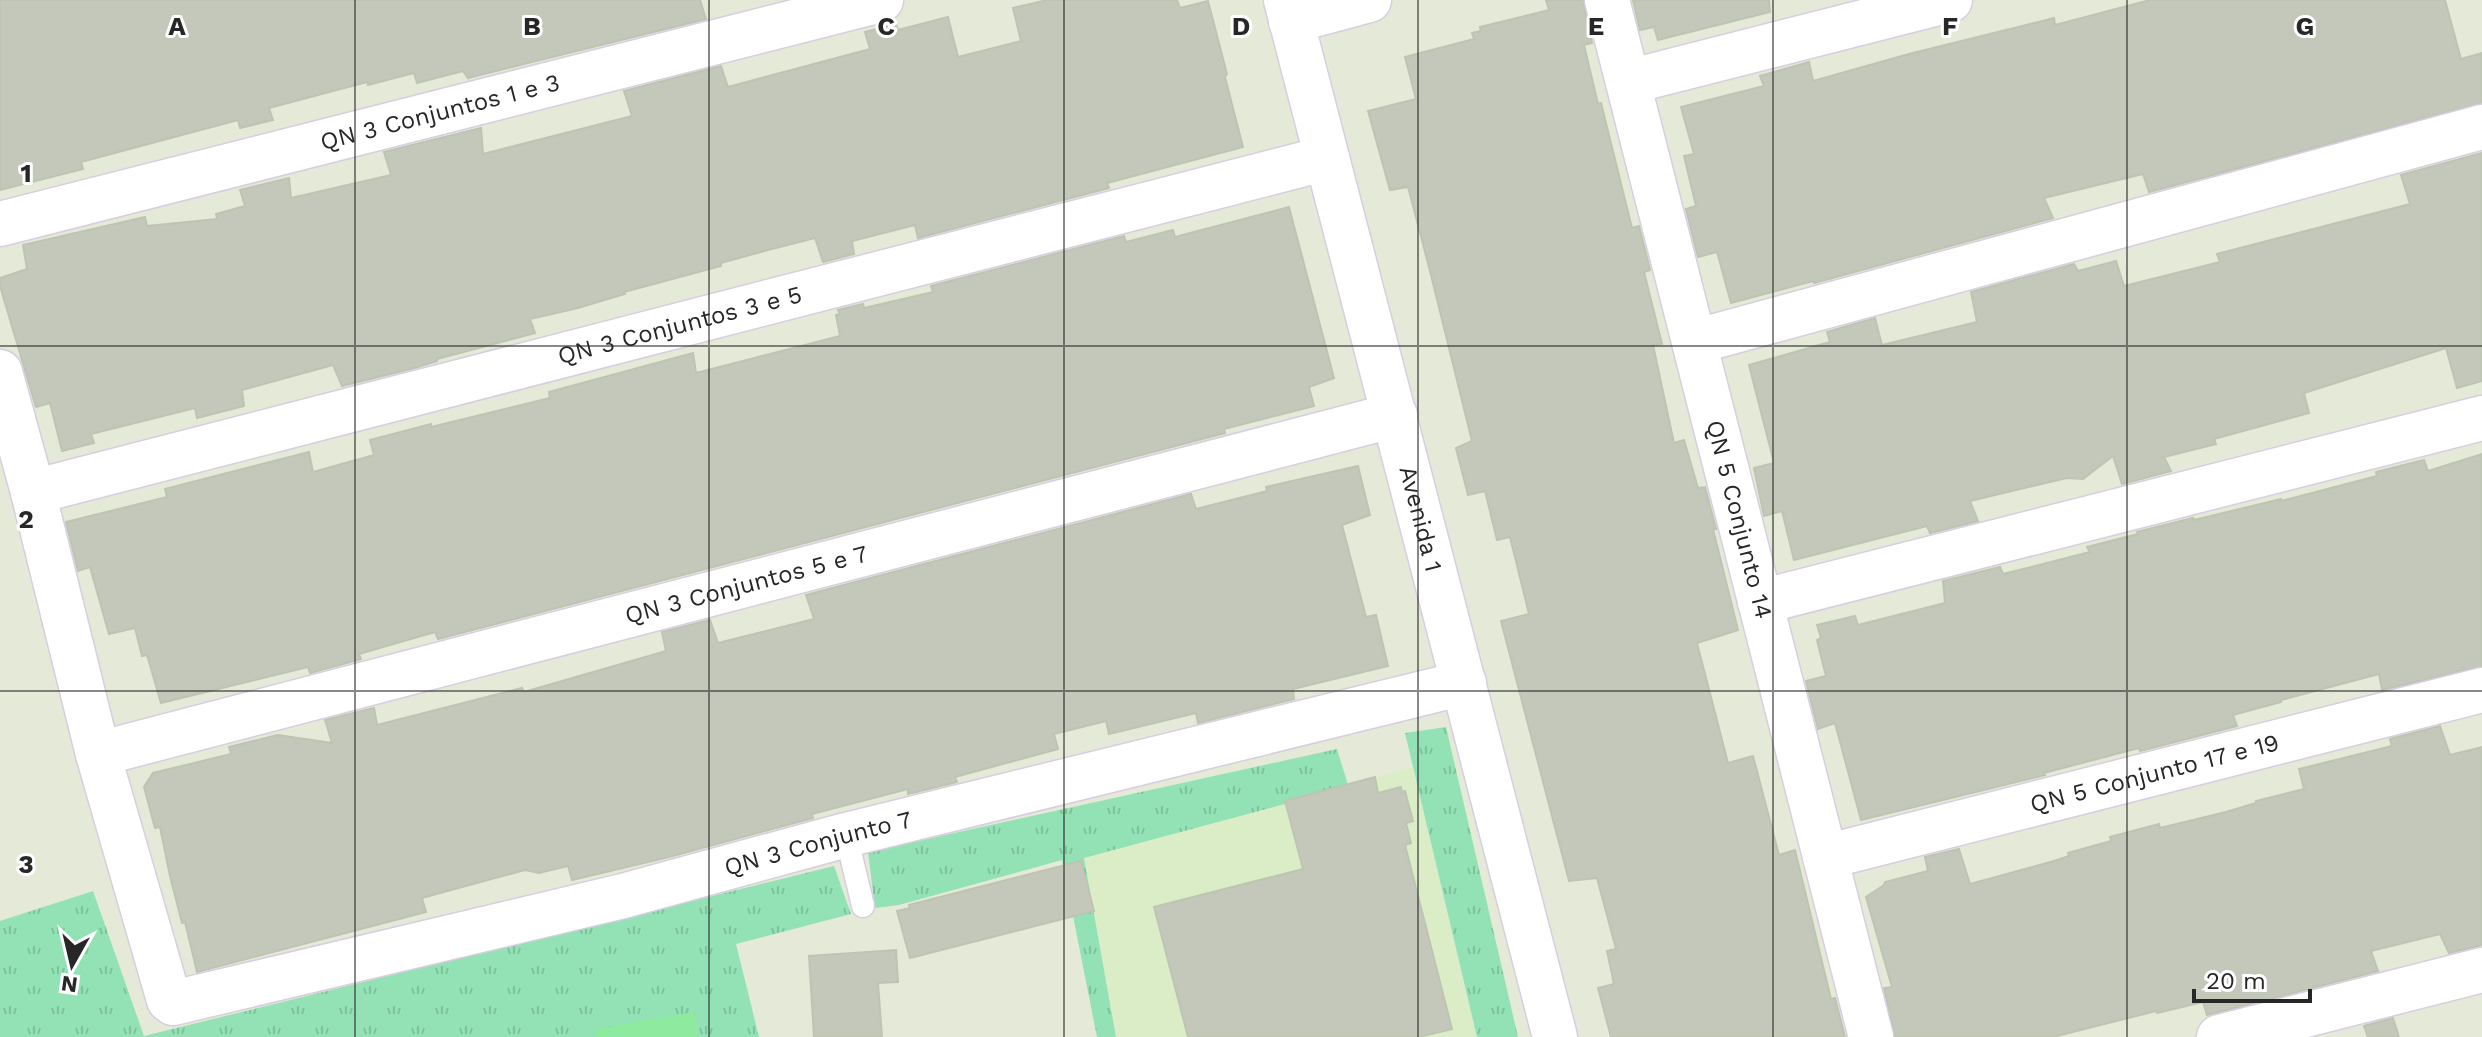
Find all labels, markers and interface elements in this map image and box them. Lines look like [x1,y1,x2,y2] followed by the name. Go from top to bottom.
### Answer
[168,11,186,41] text: A
[523,11,541,41] text: B
[877,11,895,41] text: C
[1232,11,1250,41] text: D
[1588,11,1604,41] text: E
[1942,11,1958,41] text: F
[2296,11,2314,41] text: G
[317,68,563,156] street label: QN 3 Conjuntos 1 e 3
[20,158,32,188] text: 1
[555,280,805,370] street label: QN 3 Conjuntos 3 e 5
[1701,417,1778,622] street label: QN 5 Conjunto 14
[1393,463,1448,575] street label: Avenida 1
[18,504,34,534] text: 2
[622,539,871,630] street label: QN 3 Conjuntos 5 e 7
[2027,728,2282,818] street label: QN 5 Conjunto 17 e 19
[721,805,915,882] street label: QN 3 Conjunto 7
[18,849,34,879] text: 3
[32,925,112,1005] north arrow
[2194,953,2310,1003] scale bar
[2206,967,2266,995] text: 20 m
[59,971,79,998] text: N

